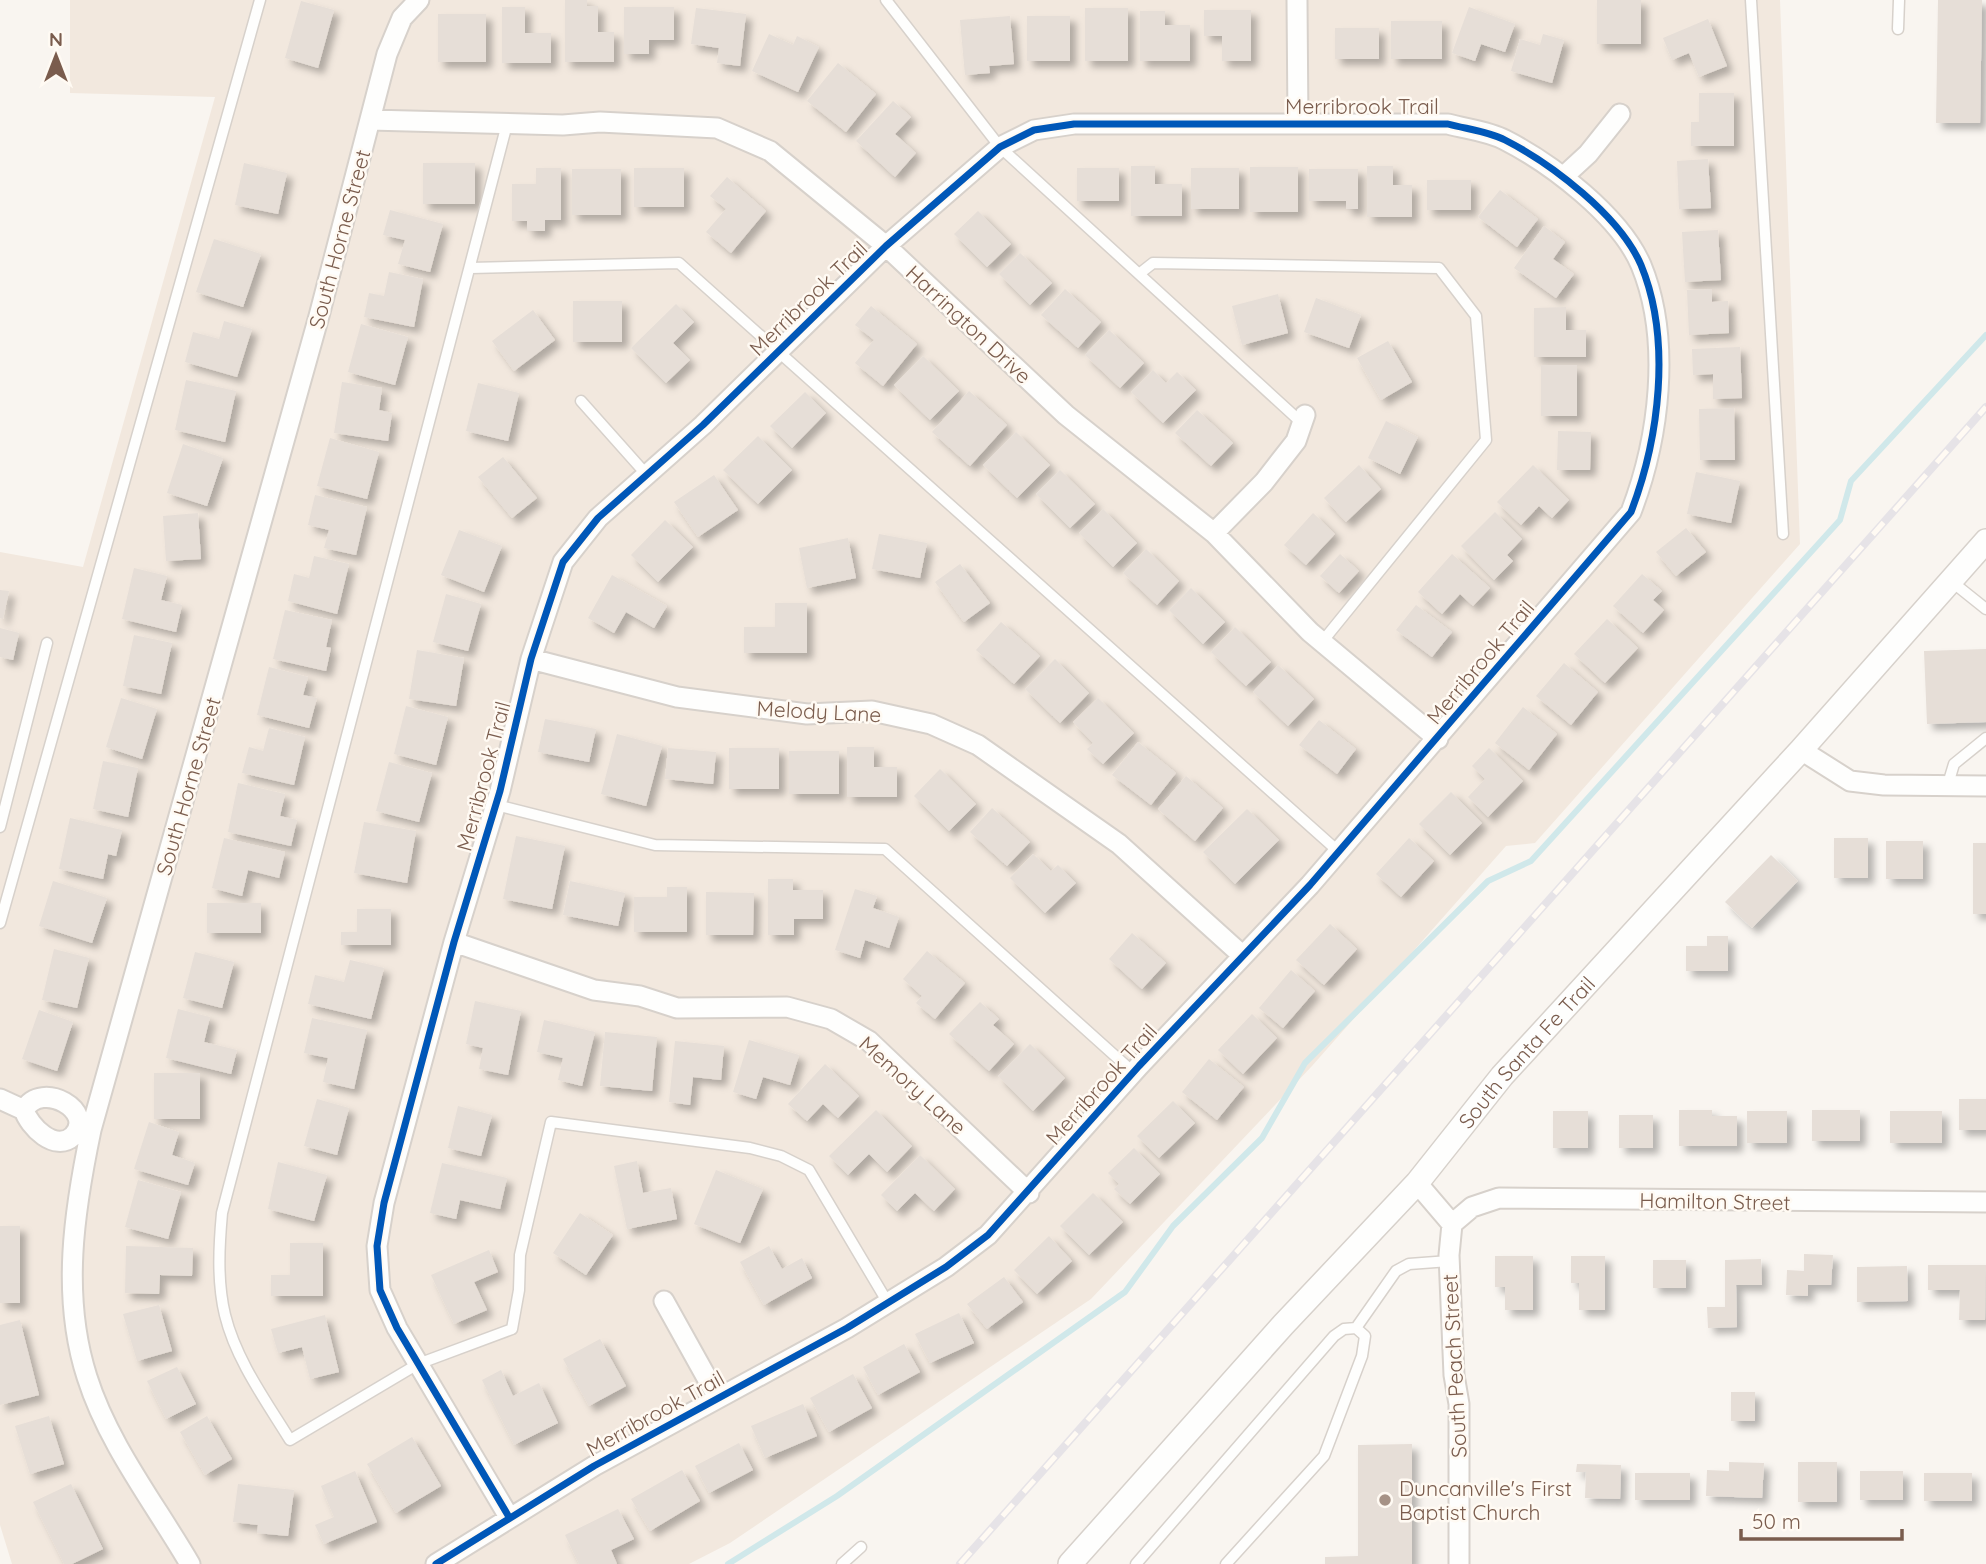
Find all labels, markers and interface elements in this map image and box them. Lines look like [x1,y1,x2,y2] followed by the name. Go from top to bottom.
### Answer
[21,21,91,91] north arrow
[49,27,63,51] text: N
[1285,93,1439,119] street label: Merribrook Trail
[303,147,375,331] street label: South Horne Street
[744,235,872,361] street label: Merribrook Trail
[901,259,1037,389] street label: Harrington Drive
[1421,595,1539,729] street label: Merribrook Trail
[150,694,226,878] street label: South Horne Street
[756,695,882,727] street label: Melody Lane
[451,698,515,854] street label: Merribrook Trail
[1453,971,1600,1133] street label: South Santa Fe Trail
[1040,1018,1162,1150] street label: Merribrook Trail
[854,1030,972,1140] street label: Memory Lane
[1639,1187,1791,1215] street label: Hamilton Street
[1436,1273,1472,1459] street label: South Peach Street
[581,1364,729,1462] street label: Merribrook Trail
[1399,1475,1572,1525] place label: Duncanville's First Baptist Church
[1377,1492,1393,1508] marker: Duncanville's First Baptist Church
[1741,1498,1902,1542] scale bar
[1752,1508,1801,1534] text: 50 m

